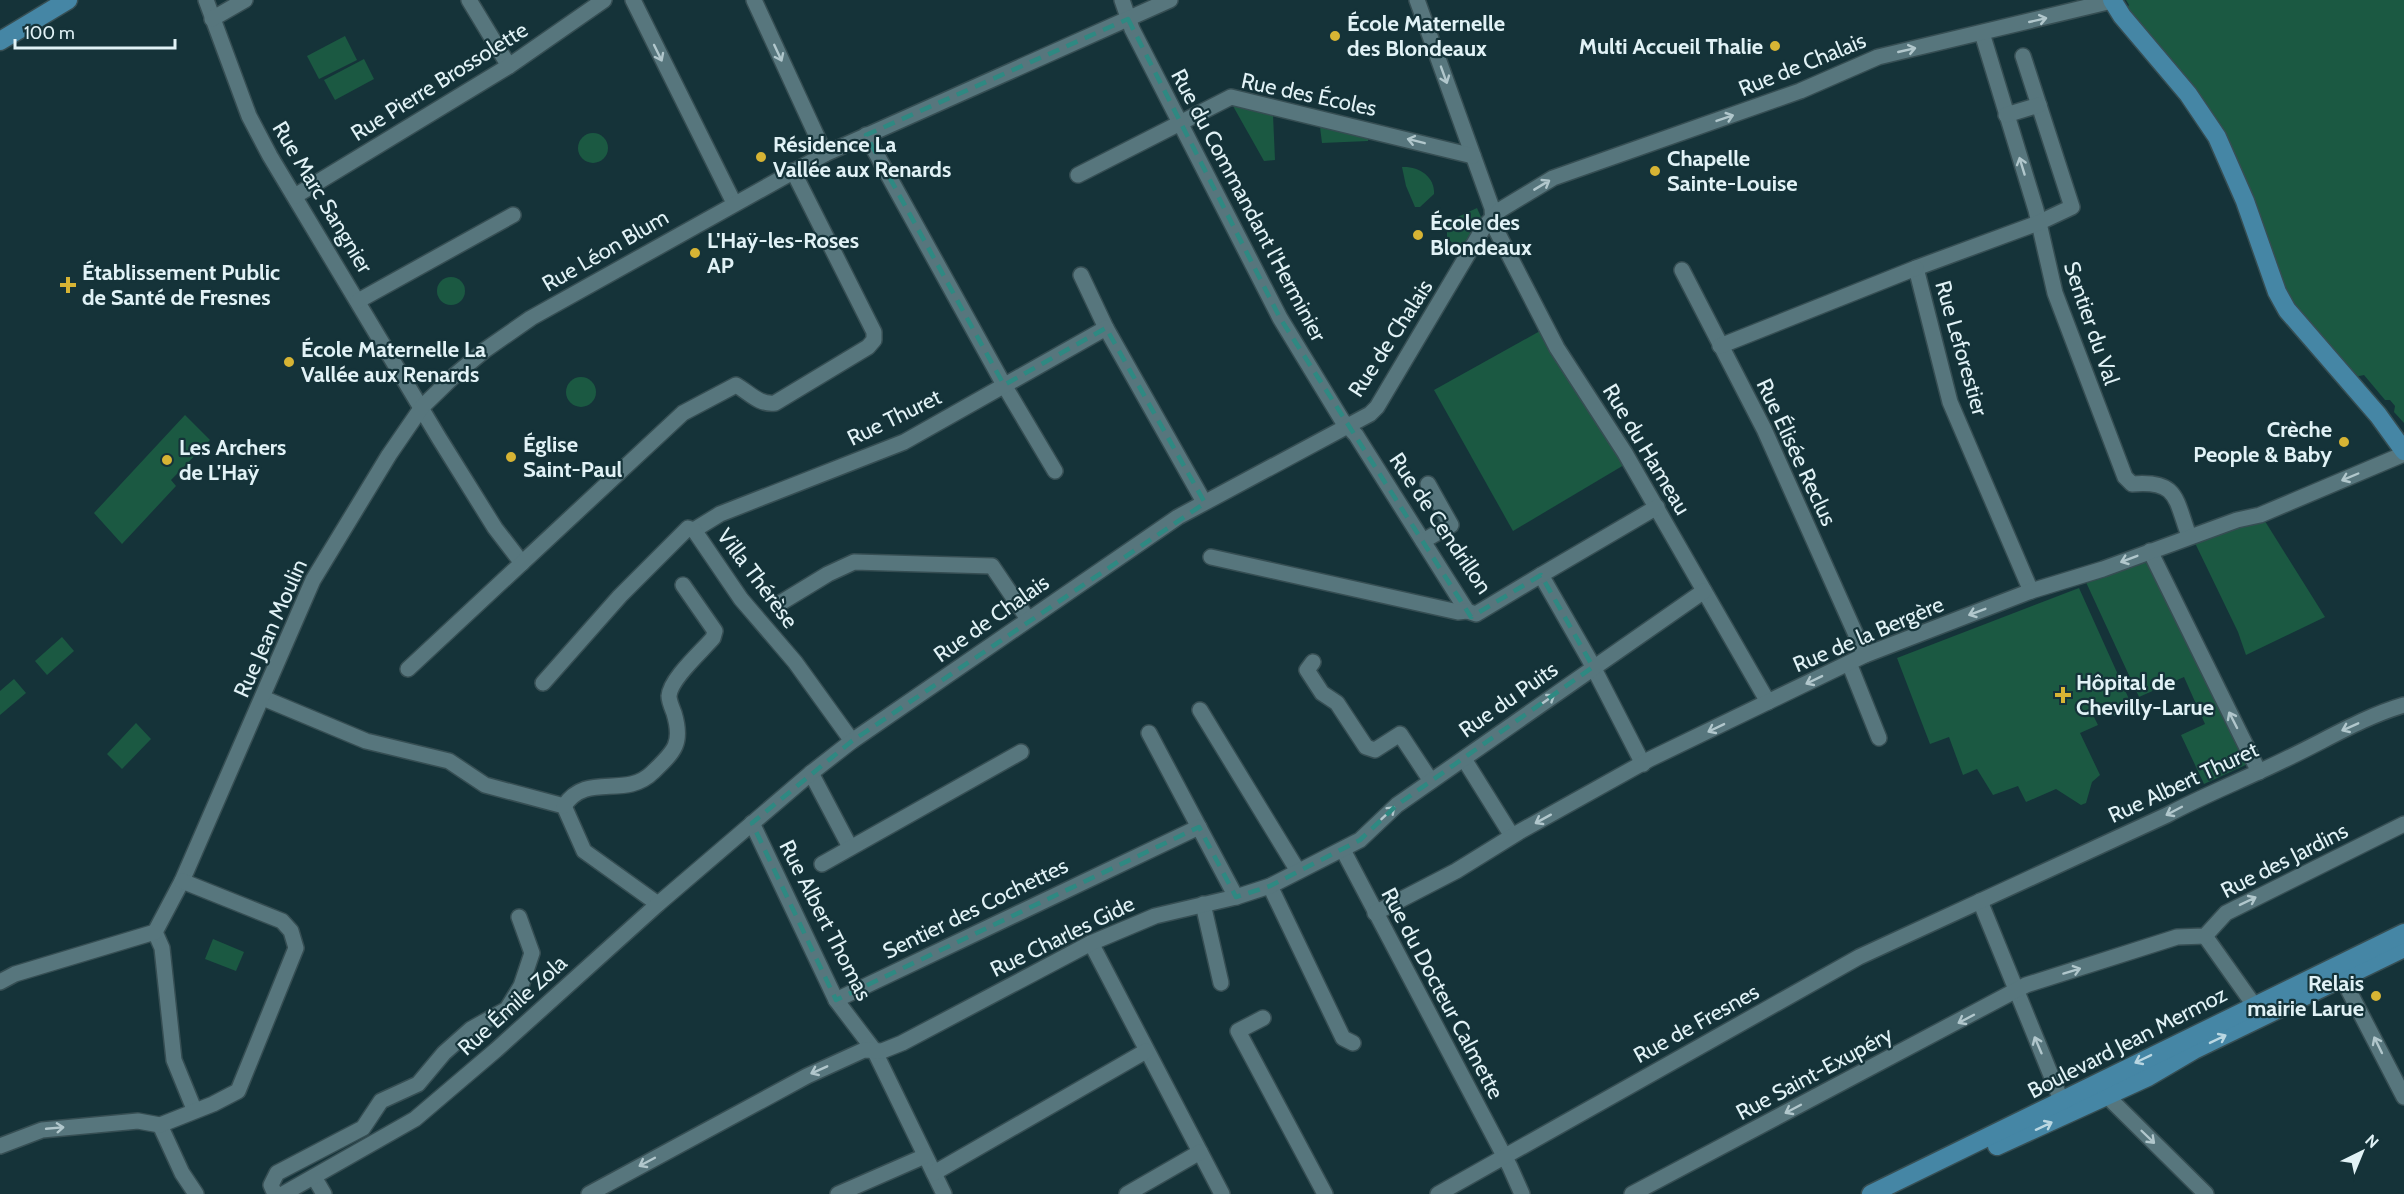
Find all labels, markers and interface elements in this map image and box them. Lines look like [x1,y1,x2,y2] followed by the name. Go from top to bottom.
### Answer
[1347,10,1505,62] place label: École Maternelle des Blondeaux
[15,12,176,50] scale bar
[2029,13,2048,25] one-way arrow
[346,16,533,147] street label: Rue Pierre Brossolette
[24,22,75,44] text: 100 m
[1735,27,1870,102] street label: Rue de Chalais
[1328,29,1342,43] marker: École Maternelle des Blondeaux
[1579,33,1763,60] place label: Multi Accueil Thalie
[1768,39,1782,53] marker: Multi Accueil Thalie
[653,43,665,61] one-way arrow
[773,44,785,62] one-way arrow
[1898,44,1917,56] one-way arrow
[1165,64,1332,346] street label: Rue du Commandant l'Herminier
[1440,65,1451,84] one-way arrow
[1239,67,1379,122] street label: Rue des Écoles
[1715,111,1734,122] one-way arrow
[267,116,379,278] street label: Rue Marc Sangnier
[773,131,951,183] place label: Résidence La Vallée aux Renards
[1407,135,1426,147] one-way arrow
[1667,145,1798,197] place label: Chapelle Sainte-Louise
[754,150,768,164] marker: Résidence La Vallée aux Renards
[2016,157,2027,176] one-way arrow
[1648,164,1662,178] marker: Chapelle Sainte-Louise
[1533,178,1550,190] one-way arrow
[537,203,673,297] street label: Rue Léon Blum
[1430,209,1532,261] place label: École des Blondeaux
[707,227,859,279] place label: L'Haÿ-les-Roses AP
[1411,228,1425,242] marker: École des Blondeaux
[688,246,702,260] marker: L'Haÿ-les-Roses AP
[2058,258,2125,389] street label: Sentier du Val
[82,259,280,311] place label: Établissement Public de Santé de Fresnes
[1342,274,1438,402] street label: Rue de Chalais
[59,276,77,294] marker: Établissement Public de Santé de Fresnes
[1929,277,1994,419] street label: Rue Leforestier
[301,336,486,388] place label: École Maternelle La Vallée aux Renards
[282,355,296,369] marker: École Maternelle La Vallée aux Renards
[1751,374,1842,530] street label: Rue Élisée Reclus
[1597,379,1696,520] street label: Rue du Hameau
[843,383,946,452] street label: Rue Thuret
[2193,416,2332,468] place label: Crèche People & Baby
[523,431,623,483] place label: Église Saint-Paul
[179,434,286,486] place label: Les Archers de L'Haÿ
[2337,435,2351,449] marker: Crèche People & Baby
[1383,448,1498,599] street label: Rue de Cendrillon
[504,450,518,464] marker: Église Saint-Paul
[160,453,174,467] marker: Les Archers de L'Haÿ
[2342,472,2360,483] one-way arrow
[711,523,804,634] street label: Villa Thérèse
[228,555,313,702] street label: Rue Jean Moulin
[2120,555,2139,566] one-way arrow
[928,569,1054,668] street label: Rue de Chalais
[1789,591,1948,678] street label: Rue de la Bergère
[1968,607,1987,618] one-way arrow
[1454,655,1563,743] street label: Rue du Puits
[2076,669,2214,721] place label: Hôpital de Chevilly-Larue
[1805,675,1823,687] one-way arrow
[2054,686,2072,704] marker: Hôpital de Chevilly-Larue
[1538,694,1554,706] one-way arrow
[2227,711,2238,729] one-way arrow
[2341,721,2359,733] one-way arrow
[1707,722,1725,734] one-way arrow
[2104,736,2263,829] street label: Rue Albert Thuret
[2166,805,2183,817] one-way arrow
[1381,806,1396,821] one-way arrow
[1535,813,1552,825] one-way arrow
[2216,817,2352,904] street label: Rue des Jardins
[773,835,878,1005] street label: Rue Albert Thomas
[878,852,1072,965] street label: Sentier des Cochettes
[1375,883,1510,1103] street label: Rue du Docteur Calmette
[986,890,1139,983] street label: Rue Charles Gide
[2239,895,2257,907] one-way arrow
[452,949,573,1061] street label: Rue Émile Zola
[2062,965,2081,976] one-way arrow
[2247,970,2364,1022] place label: Relais mairie Larue
[1629,978,1764,1069] street label: Rue de Fresnes
[2023,981,2231,1104] street label: Boulevard Jean Mermoz
[2369,989,2383,1003] marker: Relais mairie Larue
[1957,1014,1975,1025] one-way arrow
[1731,1021,1897,1126] street label: Rue Saint-Exupéry
[2208,1032,2226,1044] one-way arrow
[2032,1036,2043,1055] one-way arrow
[2372,1037,2384,1054] one-way arrow
[2135,1054,2153,1066] one-way arrow
[811,1065,829,1076] one-way arrow
[1785,1103,1802,1115] one-way arrow
[2034,1119,2052,1131] one-way arrow
[2332,1122,2392,1182] north arrow
[45,1123,65,1134] one-way arrow
[2141,1130,2156,1145] one-way arrow
[2361,1131,2383,1152] text: N
[639,1157,657,1168] one-way arrow

